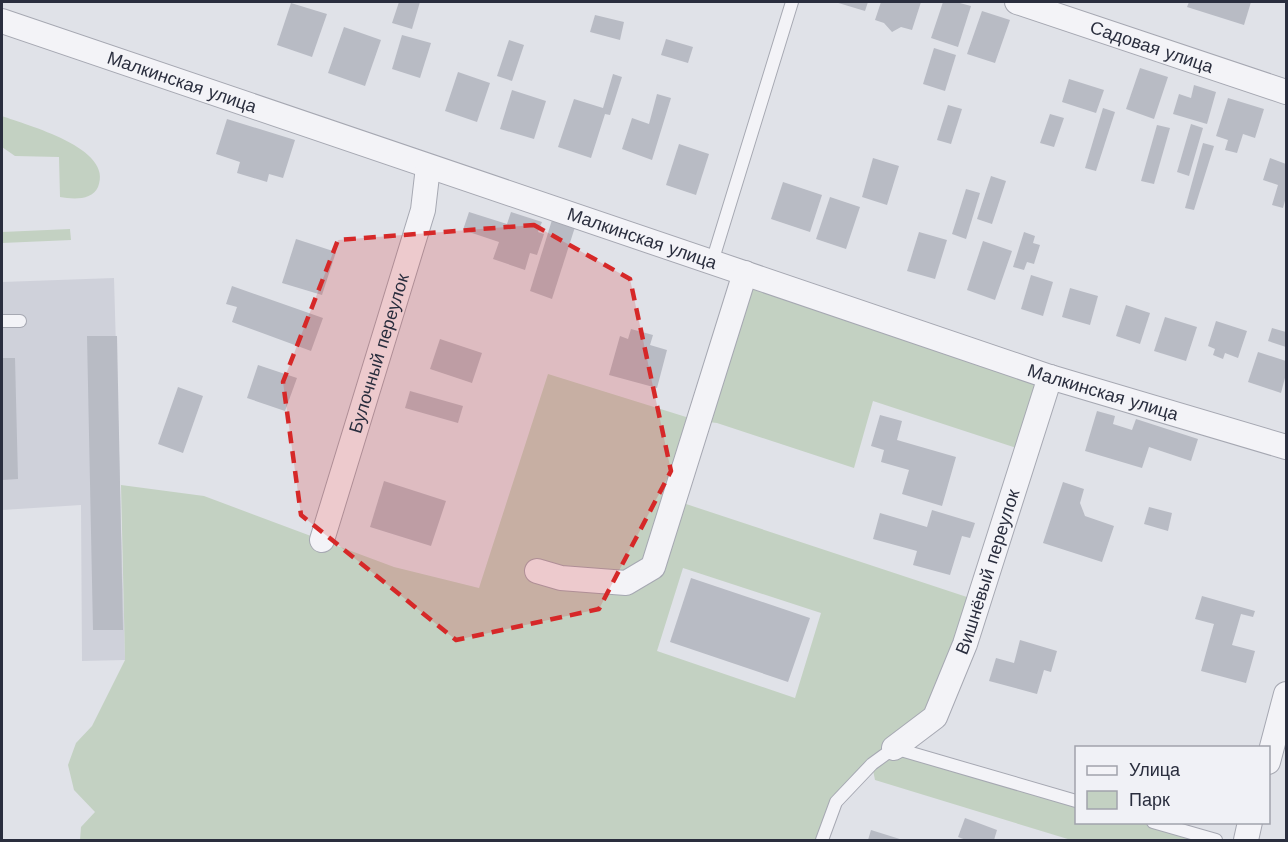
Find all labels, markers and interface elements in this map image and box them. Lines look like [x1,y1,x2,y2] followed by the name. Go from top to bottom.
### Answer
[1088,16,1217,77] street label: Садовая улица
[105,47,260,117] street label: Малкинская улица
[565,203,721,273] street label: Малкинская улица
[344,271,413,436] street label: Булочный переулок
[1025,359,1182,425] street label: Малкинская улица
[951,486,1024,657] street label: Вишнёвый переулок
[1075,746,1270,824] legend
[1129,759,1181,780] text: Улица
[1129,789,1170,810] text: Парк

